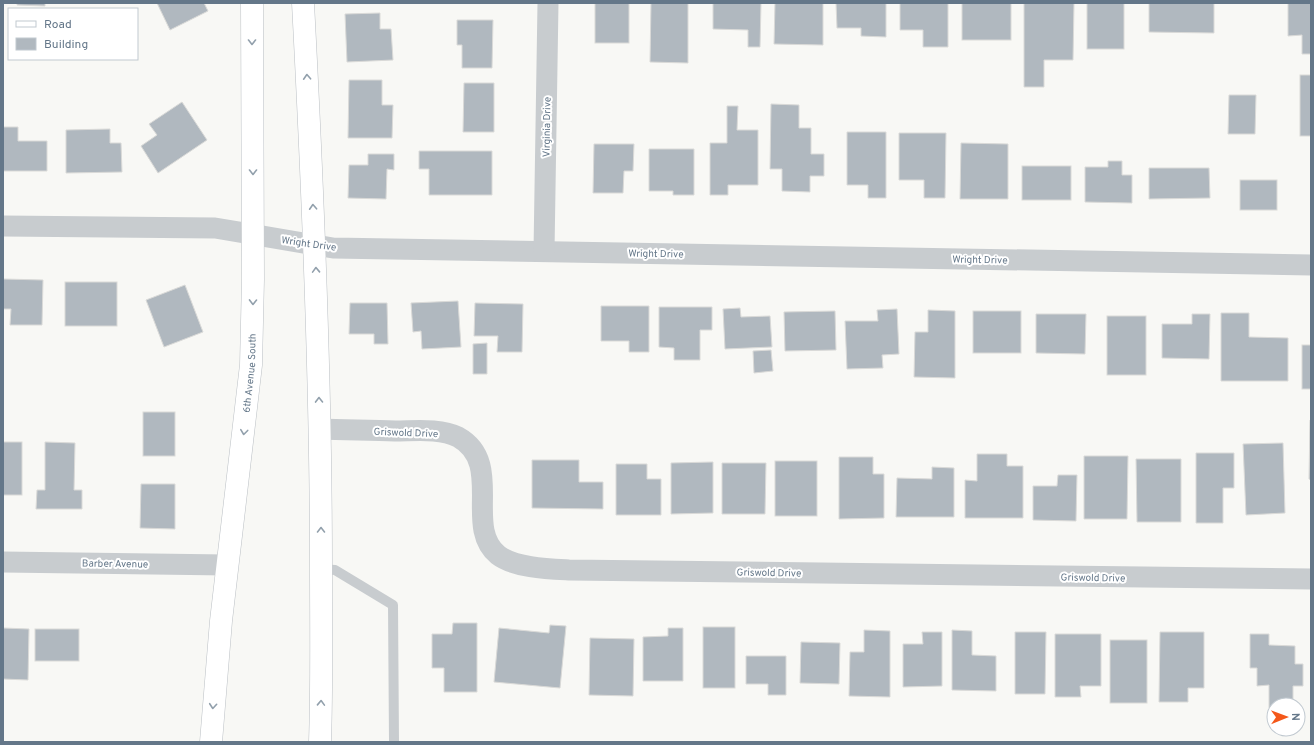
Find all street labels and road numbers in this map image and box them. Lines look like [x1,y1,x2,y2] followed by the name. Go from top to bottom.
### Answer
[540,97,555,157] street label: Virginia Drive
[281,234,337,255] street label: Wright Drive
[628,248,684,261] street label: Wright Drive
[952,254,1008,267] street label: Wright Drive
[240,333,260,413] street label: 6th Avenue South
[373,426,439,441] street label: Griswold Drive
[82,557,148,572] street label: Barber Avenue
[736,566,801,581] street label: Griswold Drive
[1060,571,1125,586] street label: Griswold Drive

